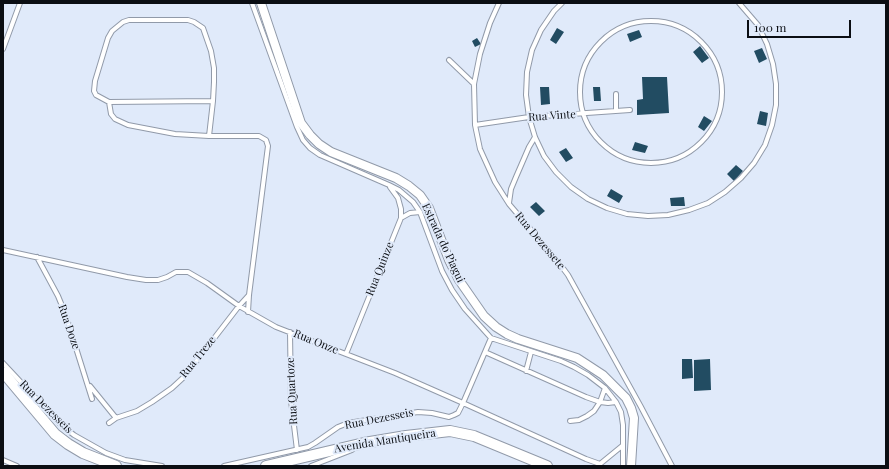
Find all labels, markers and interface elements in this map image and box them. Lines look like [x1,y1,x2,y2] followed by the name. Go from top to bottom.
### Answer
[749,12,853,38] scale bar
[754,19,786,35] text: 100 m
[528,108,576,124] street label: Rua Vinte
[419,201,467,285] street label: Estrada do Piagui
[512,210,568,272] street label: Rua Dezessete
[363,240,397,298] street label: Rua Quinze
[55,303,83,351] street label: Rua Doze
[292,327,340,357] street label: Rua Onze
[177,334,219,380] street label: Rua Treze
[284,357,300,425] street label: Rua Quartoze
[17,378,75,436] street label: Rua Dezesseis
[344,406,414,432] street label: Rua Dezesseis
[333,426,437,456] street label: Avenida Mantiqueira

